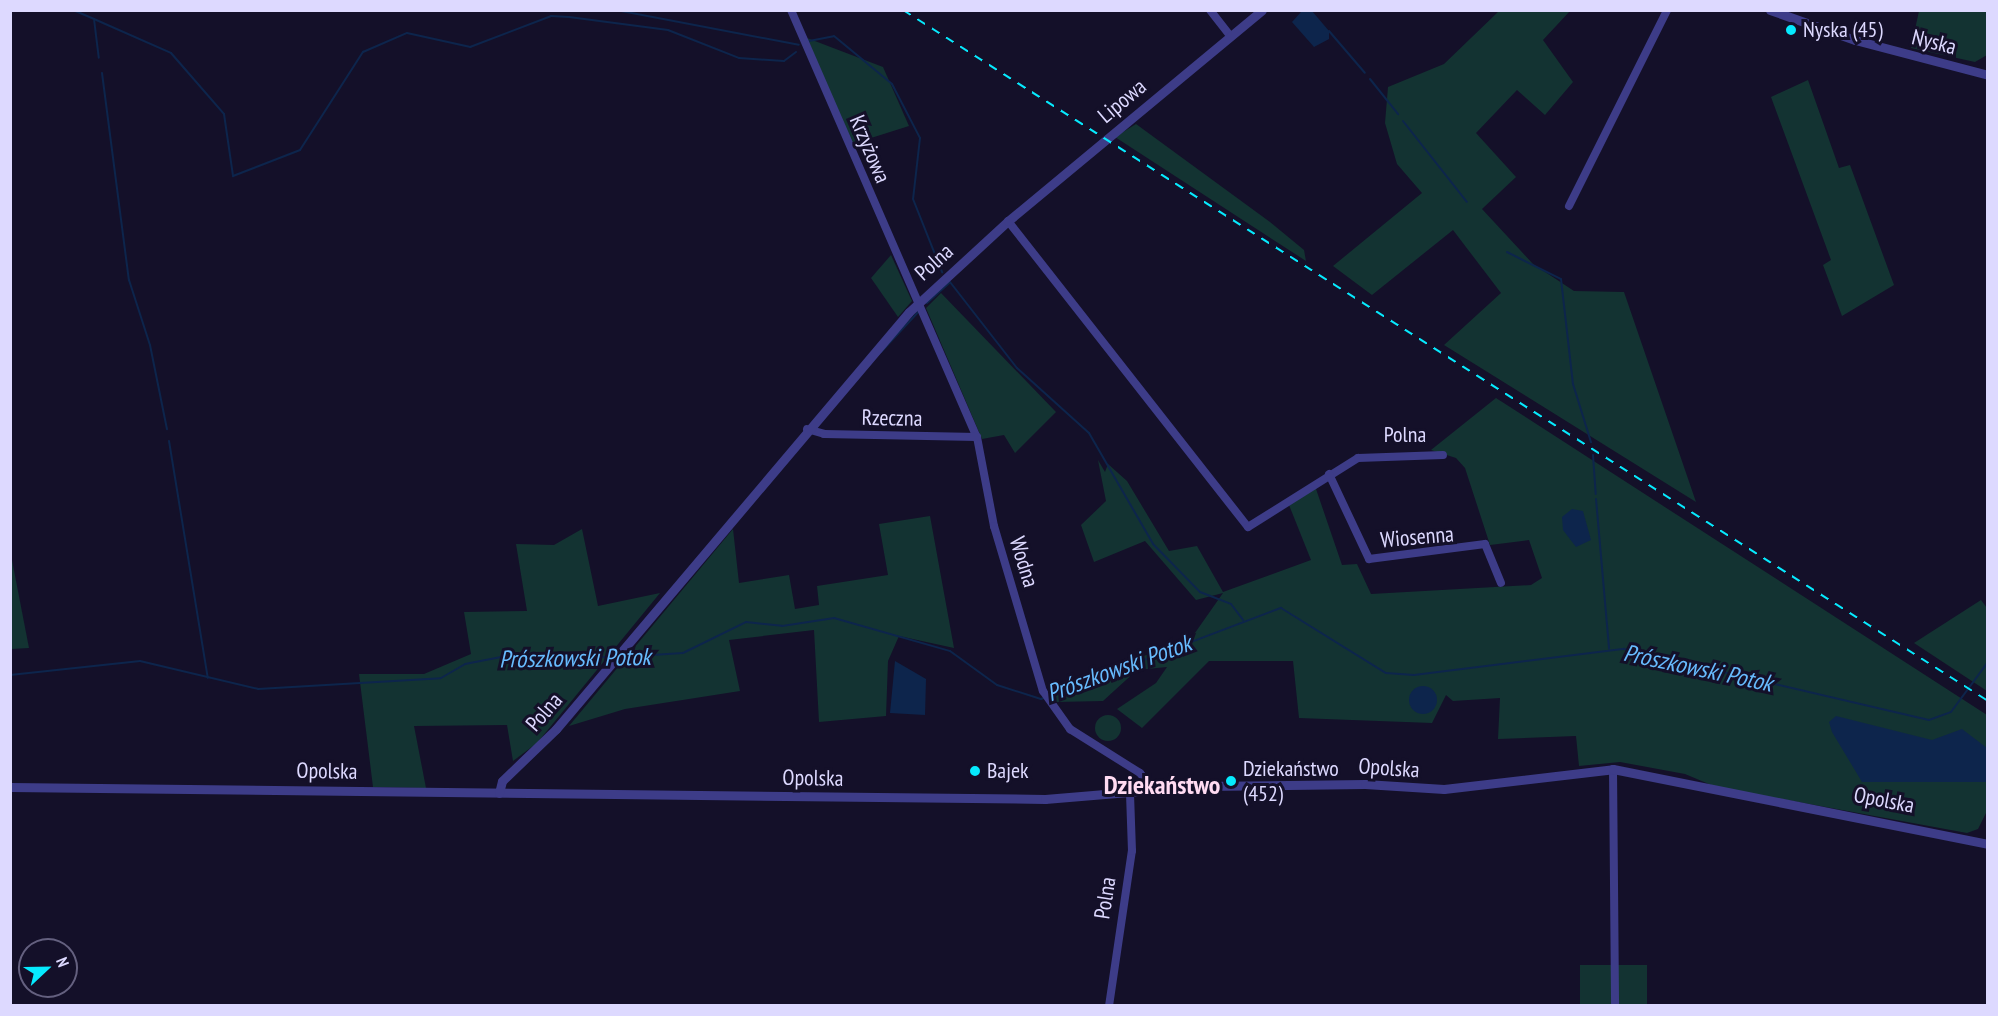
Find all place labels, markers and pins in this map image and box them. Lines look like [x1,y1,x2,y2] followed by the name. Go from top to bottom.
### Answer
[1803,17,1883,43] place label: Nyska (45)
[1784,23,1798,37] marker: Nyska (45)
[1243,755,1339,806] place label: Dziekaństwo (452)
[987,758,1029,784] place label: Bajek
[968,764,982,778] marker: Bajek
[1224,774,1238,788] marker: Dziekaństwo (452)

